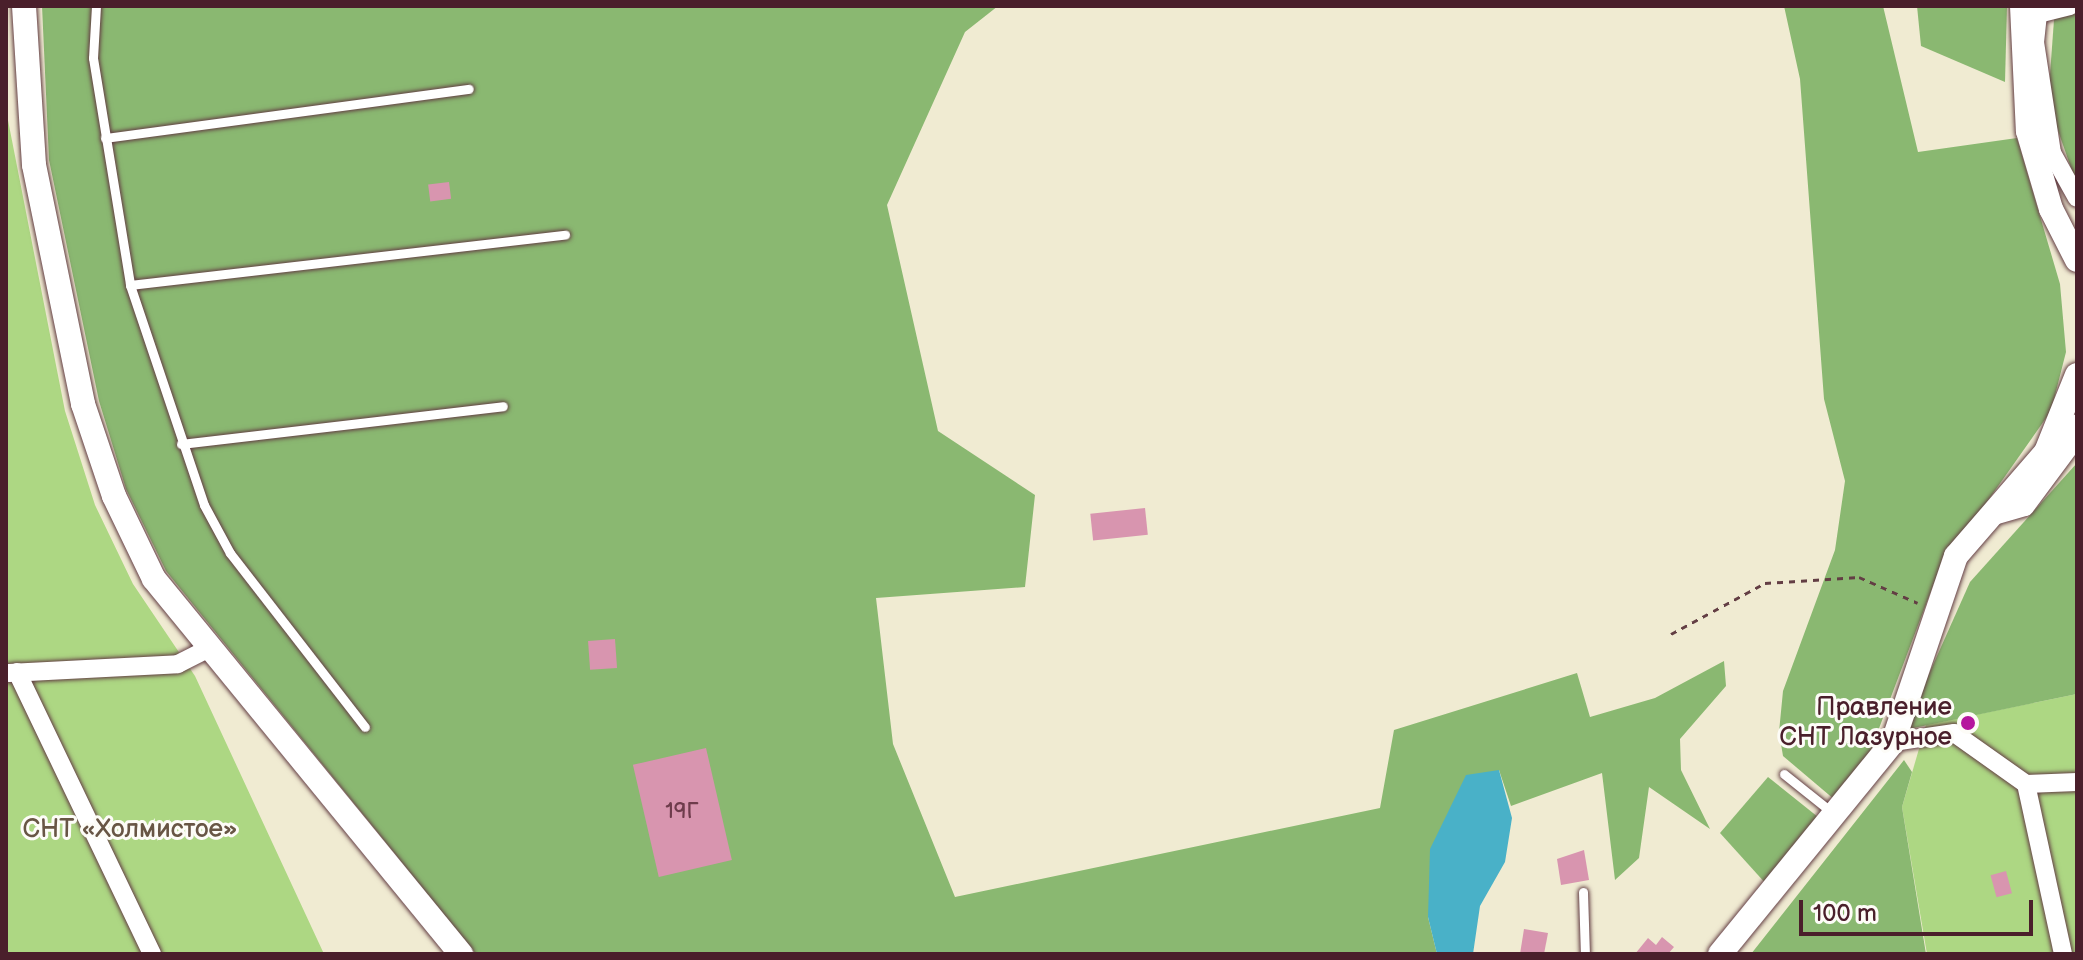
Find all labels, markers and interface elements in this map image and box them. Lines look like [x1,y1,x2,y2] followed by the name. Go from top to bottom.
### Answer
[1779,692,1952,754] place label: Правление СНТ Лазурное
[1959,714,1977,732] marker: Правление СНТ Лазурное
[665,799,699,825] house number: 19Г
[22,814,238,846] park label: СНТ «Холмистое»
[1803,884,2037,934] scale bar
[1813,899,1877,928] text: 100 m

